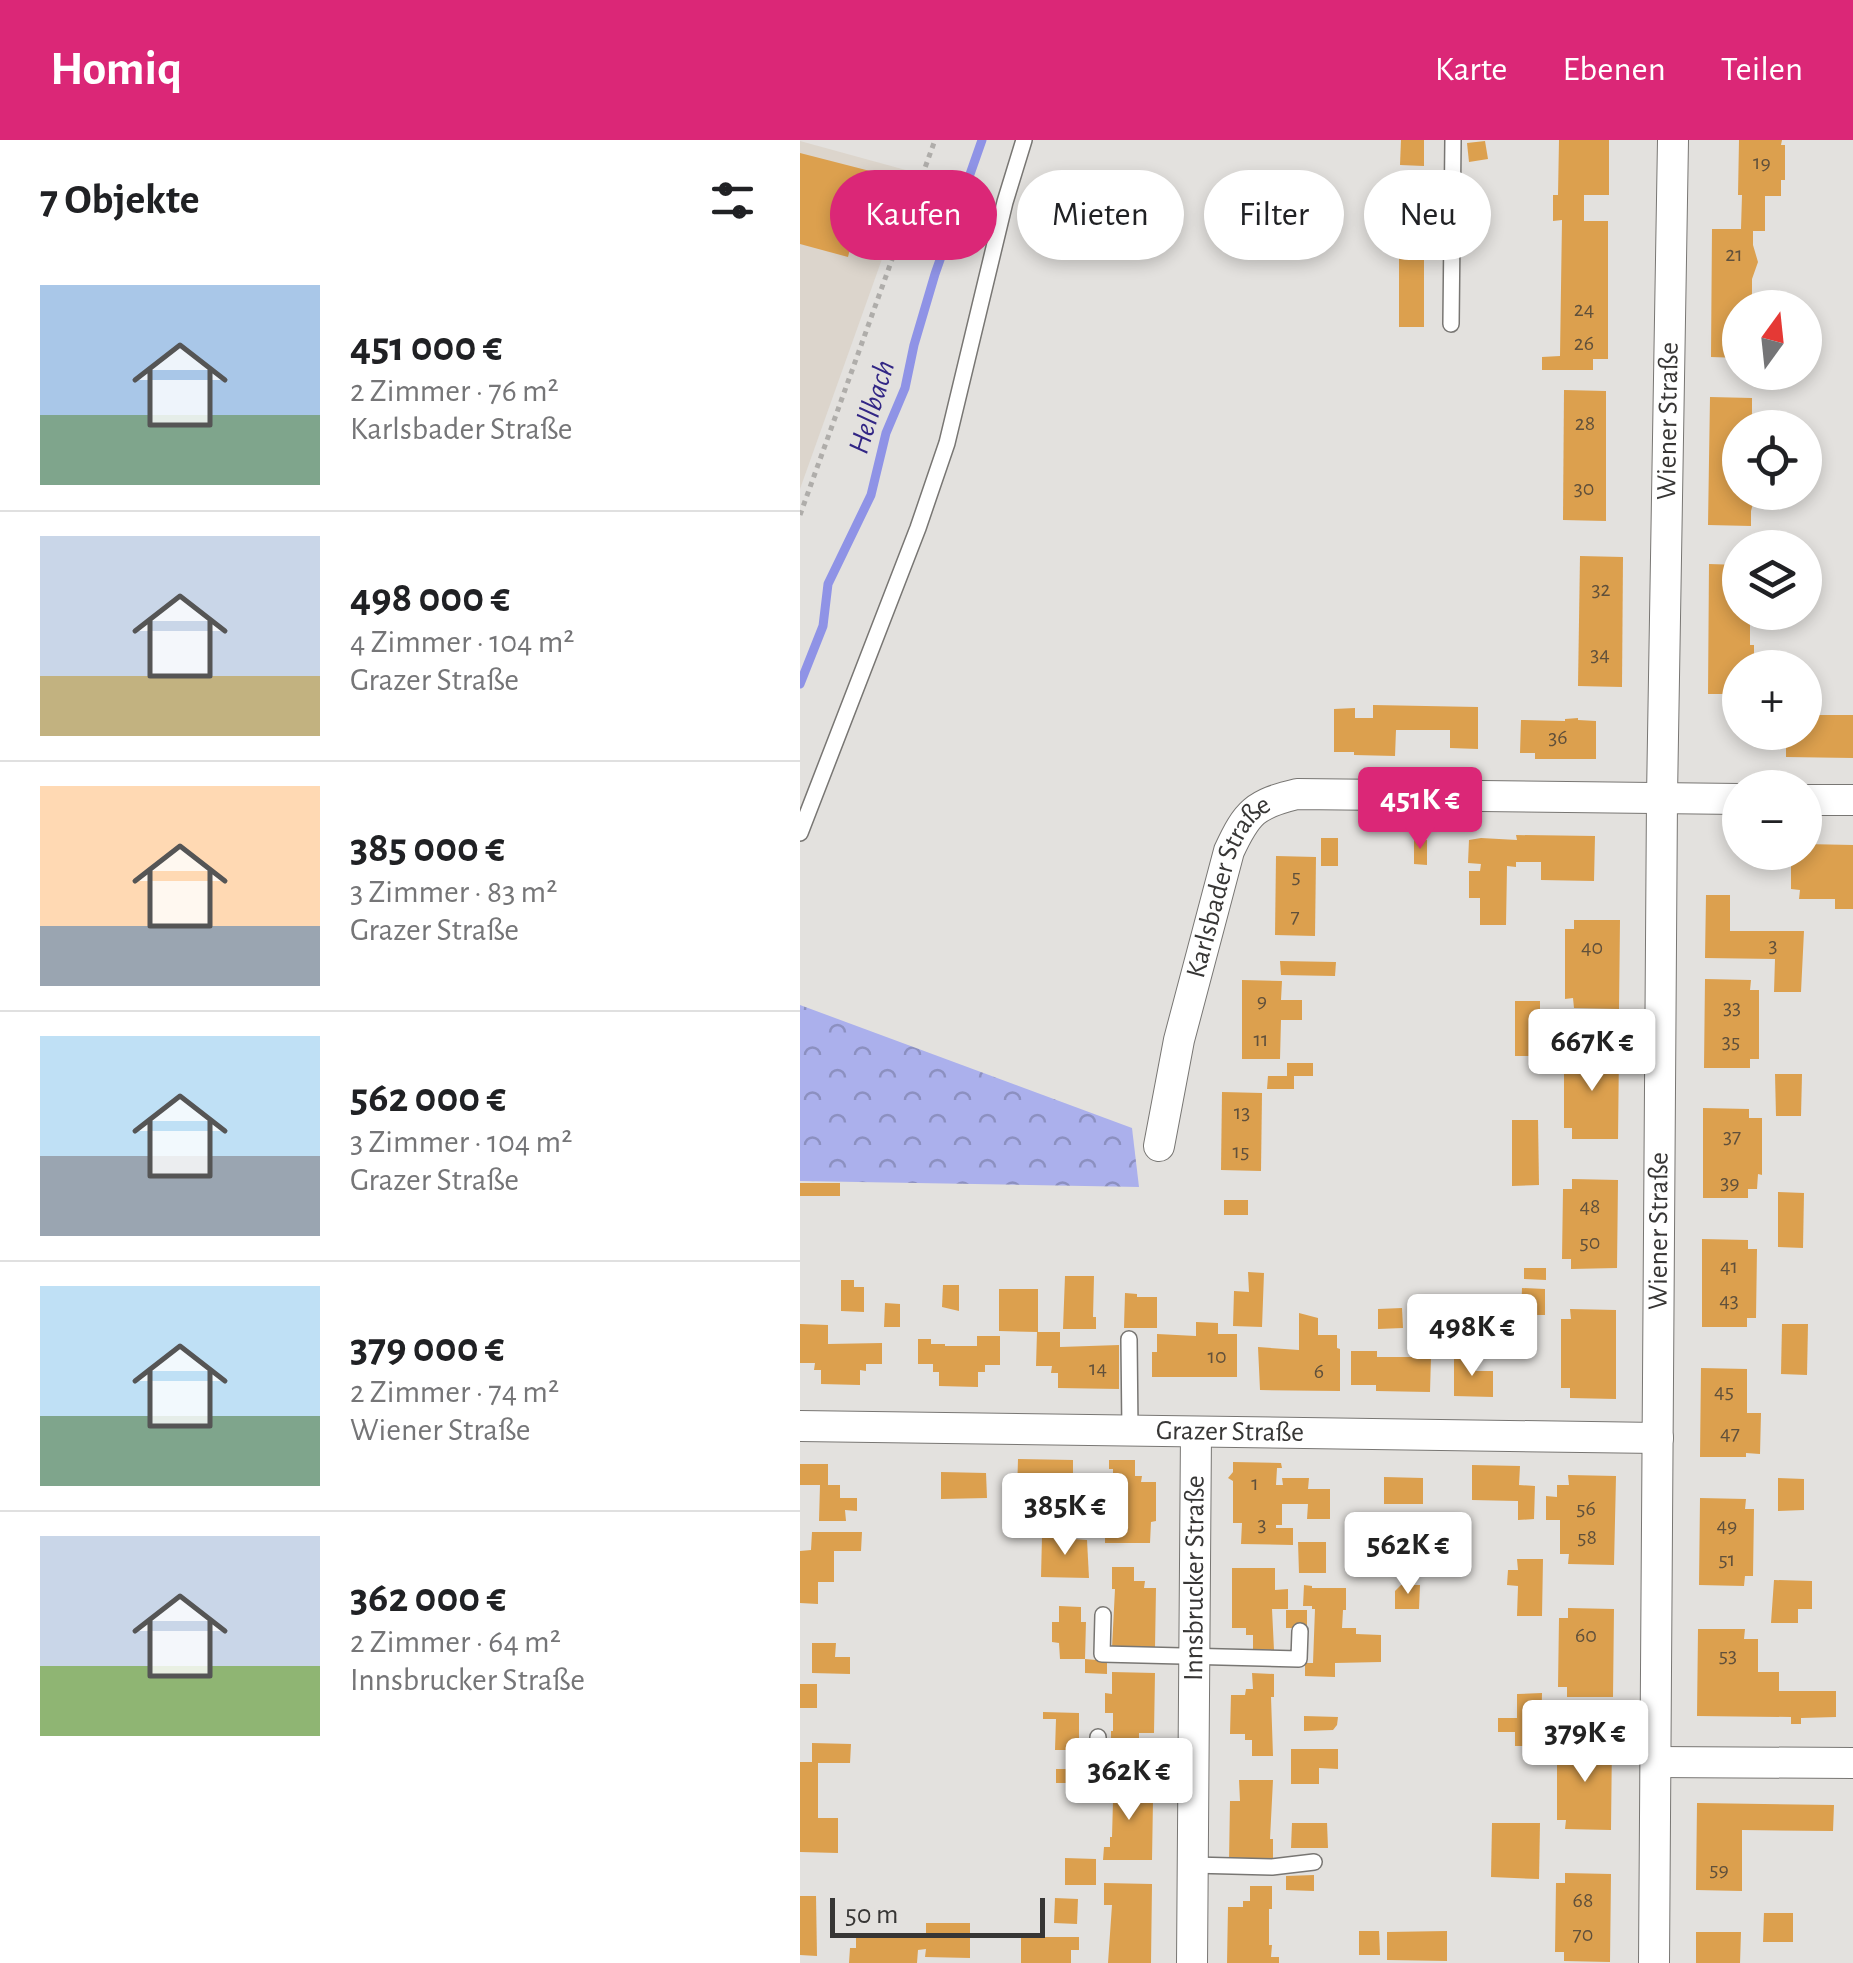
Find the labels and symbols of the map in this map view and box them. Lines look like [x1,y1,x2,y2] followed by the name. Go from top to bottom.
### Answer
[1753,151,1771,173] house number: 19
[1725,243,1743,265] house number: 21
[1722,290,1822,390] north arrow
[1574,298,1594,320] house number: 24
[1574,332,1594,354] house number: 26
[1653,342,1684,500] street label: Wiener Straße
[844,357,900,457] water label: Hellbach
[1575,412,1595,434] house number: 28
[1574,477,1594,499] house number: 30
[1591,578,1611,600] house number: 32
[1590,643,1610,665] house number: 34
[1548,726,1568,748] house number: 36
[1339,767,1501,852] pin: 451K €
[1182,790,1275,981] street label: Karlsbader Straße
[1291,865,1301,887] house number: 5
[1290,905,1300,927] house number: 7
[1768,934,1778,956] house number: 3
[1581,936,1603,958] house number: 40
[1257,989,1267,1011] house number: 9
[1723,996,1741,1018] house number: 33
[1511,1009,1673,1094] pin: 667K €
[1253,1028,1269,1050] house number: 11
[1722,1030,1740,1052] house number: 35
[1234,1101,1250,1123] house number: 13
[1723,1125,1741,1147] house number: 37
[1233,1140,1249,1162] house number: 15
[1644,1152,1674,1310] street label: Wiener Straße
[1720,1171,1740,1193] house number: 39
[1579,1195,1601,1217] house number: 48
[1580,1231,1600,1253] house number: 50
[1720,1255,1738,1277] house number: 41
[1719,1289,1739,1311] house number: 43
[1391,1294,1553,1379] pin: 498K €
[1207,1345,1227,1367] house number: 10
[1089,1357,1107,1379] house number: 14
[1314,1360,1324,1382] house number: 6
[1714,1380,1734,1402] house number: 45
[1156,1417,1304,1447] street label: Grazer Straße
[1720,1422,1740,1444] house number: 47
[1251,1472,1259,1494] house number: 1
[984,1473,1146,1558] pin: 385K €
[1180,1475,1210,1681] street label: Innsbrucker Straße
[1576,1497,1596,1519] house number: 56
[1327,1512,1489,1597] pin: 562K €
[1257,1513,1267,1535] house number: 3
[1717,1514,1737,1536] house number: 49
[1577,1526,1597,1548] house number: 58
[1719,1548,1735,1570] house number: 51
[1575,1624,1597,1646] house number: 60
[1719,1644,1737,1666] house number: 53
[1504,1700,1666,1785] pin: 379K €
[1048,1738,1210,1823] pin: 362K €
[1709,1858,1729,1880] house number: 59
[1573,1889,1593,1911] house number: 68
[830,1893,1045,1938] scale bar
[1573,1923,1593,1945] house number: 70

